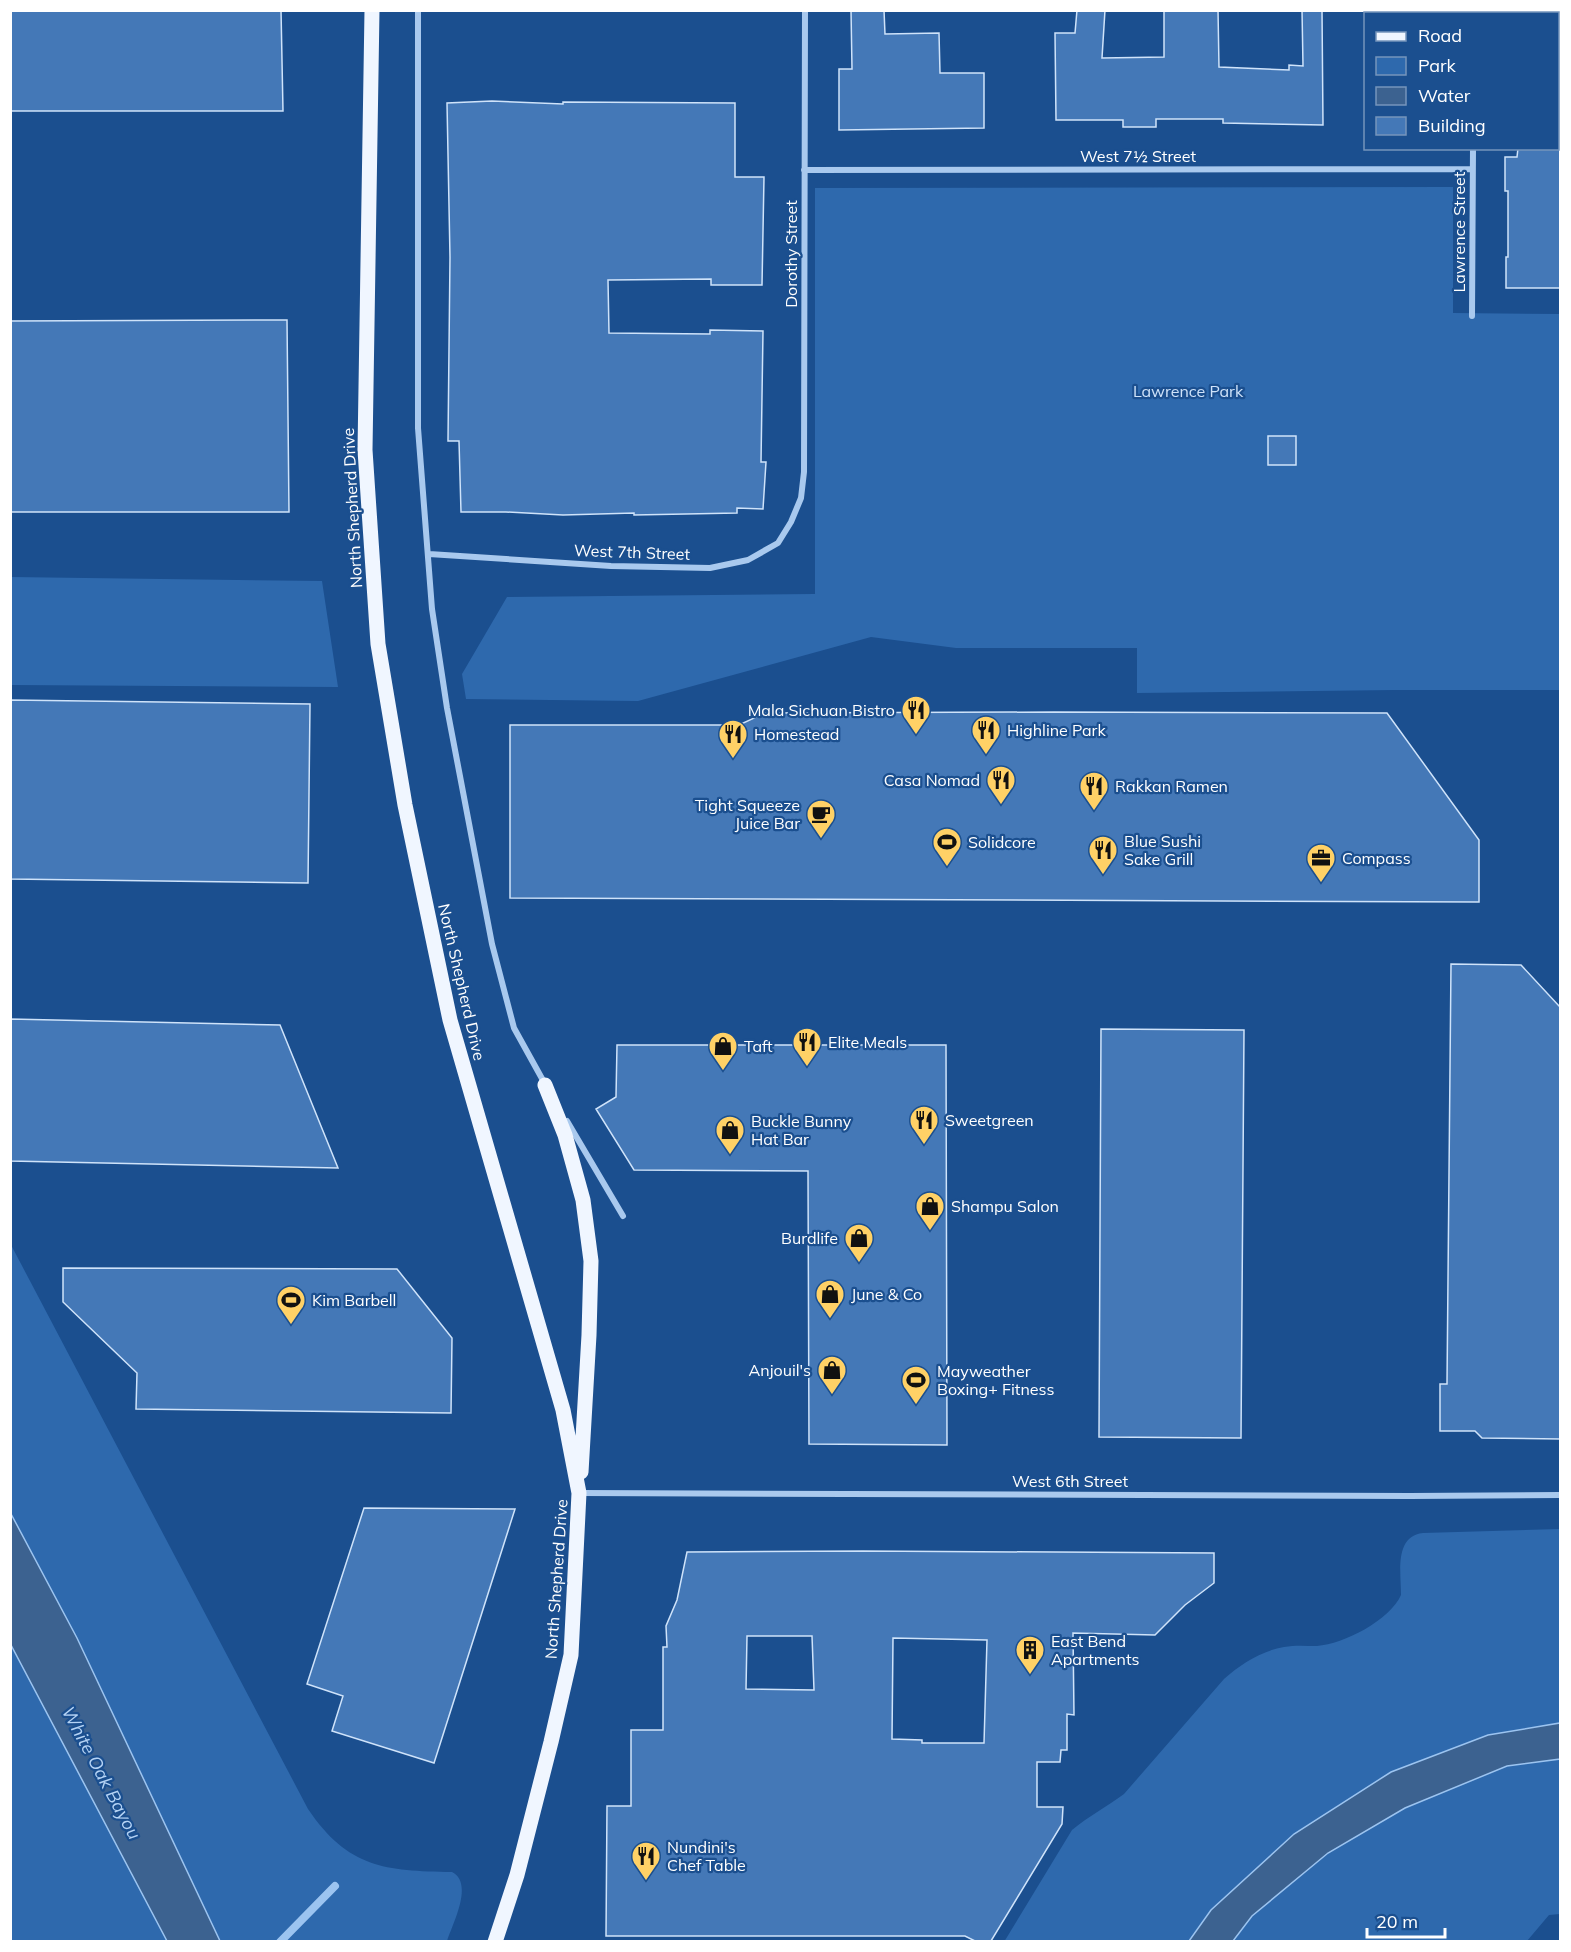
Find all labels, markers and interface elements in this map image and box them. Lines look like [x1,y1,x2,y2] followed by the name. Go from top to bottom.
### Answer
[1364,12,1559,150] legend
[1418,24,1462,47] text: Road
[1418,54,1457,77] text: Park
[1418,84,1471,107] text: Water
[1418,114,1486,137] text: Building
[1080,146,1197,166] street label: West 7½ Street
[1449,171,1469,292] street label: Lawrence Street
[781,200,801,308] street label: Dorothy Street
[1133,381,1244,401] park label: Lawrence Park
[338,427,366,589] street label: North Shepherd Drive
[574,540,691,564] street label: West 7th Street
[900,694,932,736] restaurant icon: Mala Sichuan Bistro
[748,700,895,720] place label: Mala Sichuan Bistro
[970,714,1002,756] restaurant icon: Highline Park
[717,718,749,760] restaurant icon: Homestead
[1007,720,1106,740] place label: Highline Park
[754,724,839,744] place label: Homestead
[985,764,1017,806] restaurant icon: Casa Nomad
[884,770,980,790] place label: Casa Nomad
[1078,770,1110,812] restaurant icon: Rakkan Ramen
[1115,776,1228,796] place label: Rakkan Ramen
[695,795,800,833] place label: Tight Squeeze Juice Bar
[805,798,837,840] cafe icon: Tight Squeeze Juice Bar
[931,826,963,868] sports icon: Solidcore
[1124,831,1201,869] place label: Blue Sushi Sake Grill
[968,832,1036,852] place label: Solidcore
[1087,834,1119,876] restaurant icon: Blue Sushi Sake Grill
[1305,842,1337,884] office icon: Compass
[1342,848,1411,868] place label: Compass
[434,902,490,1062] street label: North Shepherd Drive
[791,1026,823,1068] restaurant icon: Elite Meals
[707,1030,739,1072] shop icon: Taft
[828,1032,907,1052] place label: Elite Meals
[744,1036,773,1056] place label: Taft
[908,1104,940,1146] restaurant icon: Sweetgreen
[945,1110,1034,1130] place label: Sweetgreen
[751,1111,852,1149] place label: Buckle Bunny Hat Bar
[714,1114,746,1156] shop icon: Buckle Bunny Hat Bar
[914,1190,946,1232] shop icon: Shampu Salon
[951,1196,1059,1216] place label: Shampu Salon
[843,1222,875,1264] shop icon: Burdlife
[781,1228,838,1248] place label: Burdlife
[814,1278,846,1320] shop icon: June & Co
[275,1284,307,1326] sports icon: Kim Barbell
[851,1284,922,1304] place label: June & Co
[312,1290,396,1310] place label: Kim Barbell
[816,1354,848,1396] shop icon: Anjouil's
[749,1360,811,1380] place label: Anjouil's
[937,1361,1054,1399] place label: Mayweather Boxing+ Fitness
[900,1364,932,1406] sports icon: Mayweather Boxing+ Fitness
[1012,1471,1128,1491] street label: West 6th Street
[540,1498,572,1660] street label: North Shepherd Drive
[1051,1631,1140,1669] place label: East Bend Apartments
[1014,1634,1046,1676] building icon: East Bend Apartments
[57,1702,146,1843] water label: White Oak Bayou
[667,1837,746,1875] place label: Nundini's Chef Table
[630,1840,662,1882] restaurant icon: Nundini's Chef Table
[1367,1901,1445,1939] scale bar
[1376,1910,1418,1933] text: 20 m

